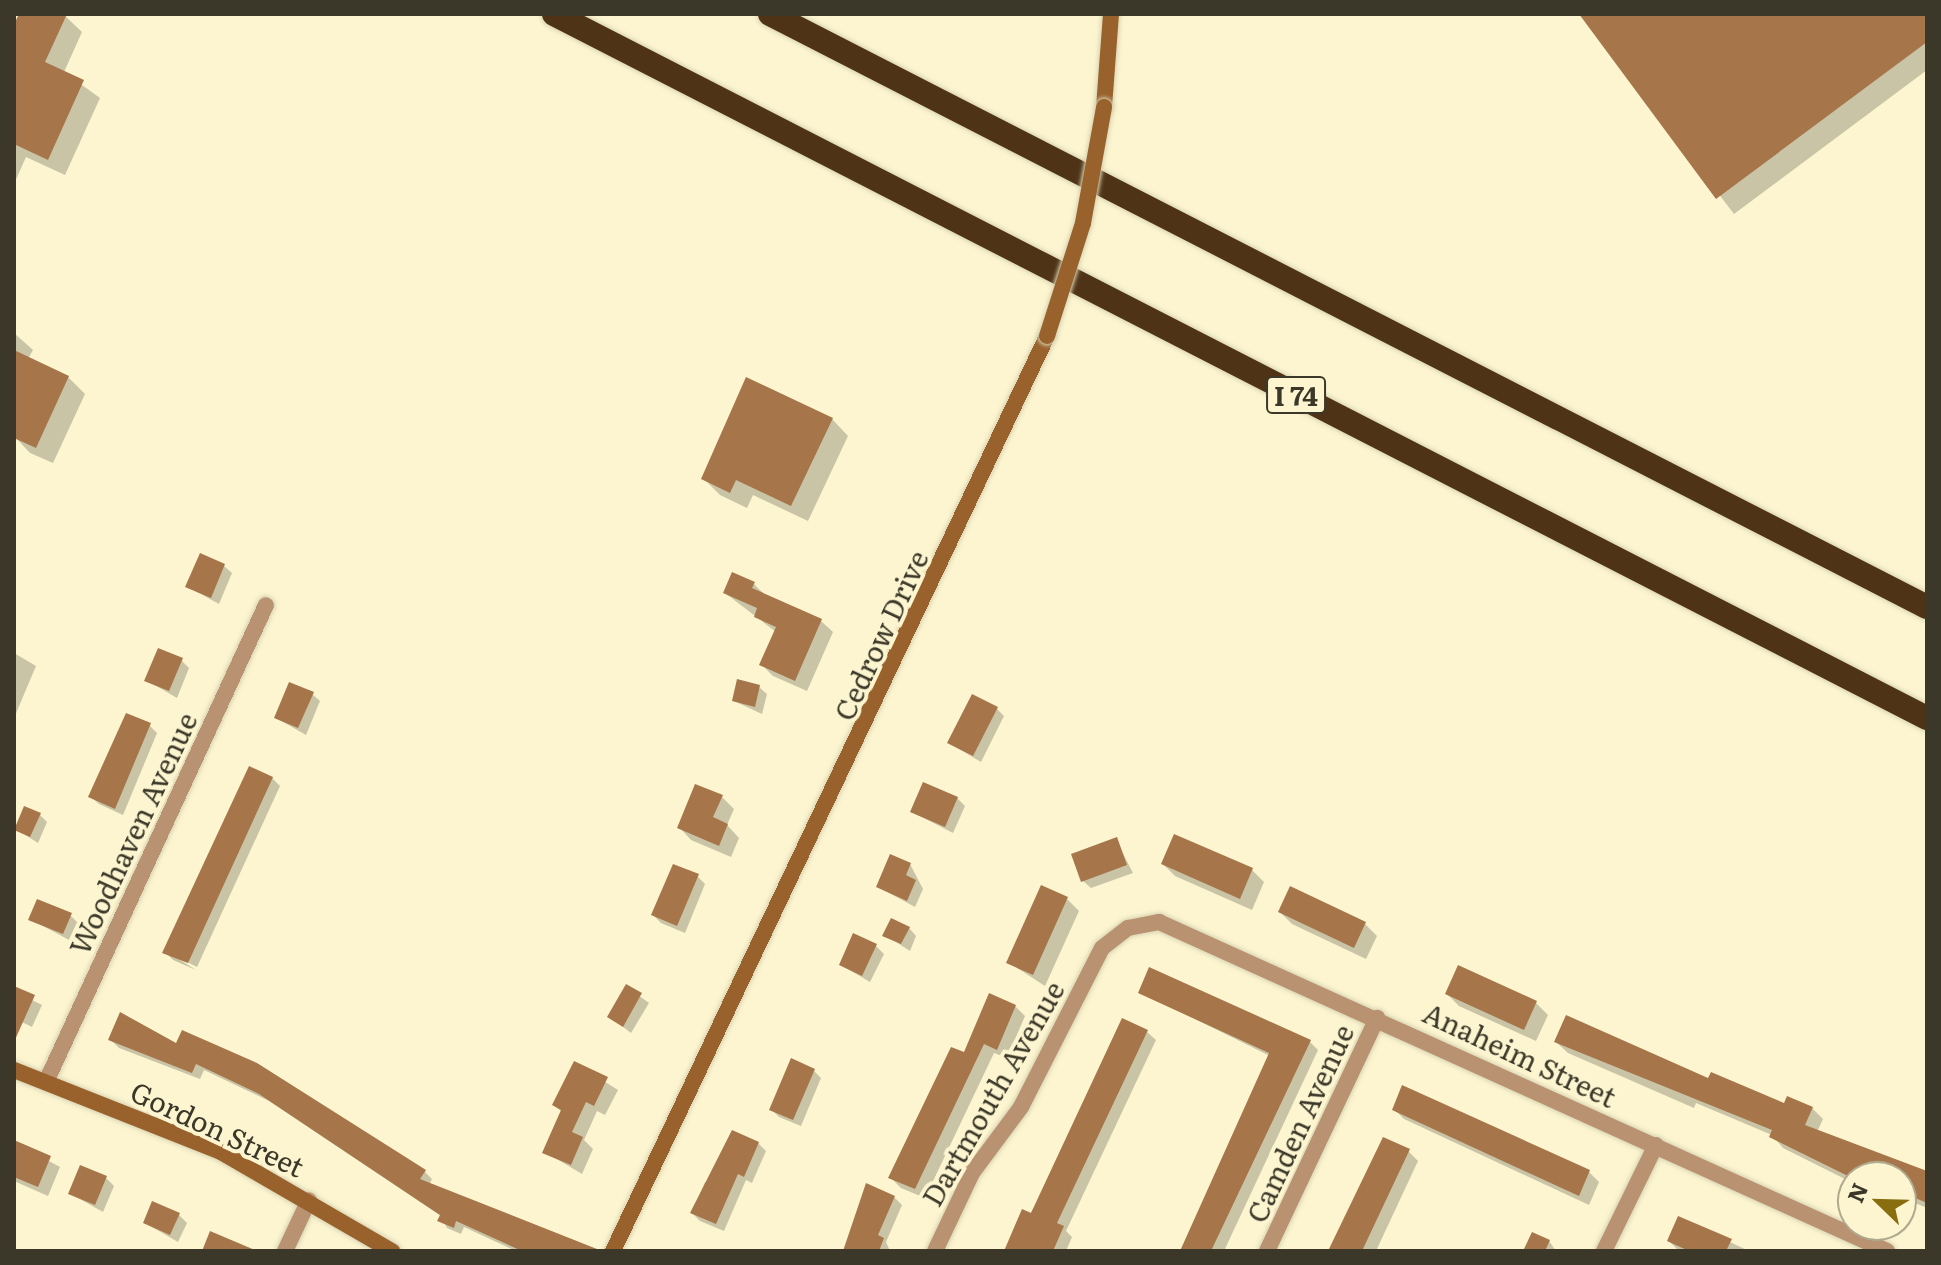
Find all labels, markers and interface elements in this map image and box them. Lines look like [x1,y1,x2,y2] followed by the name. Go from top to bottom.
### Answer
[1266,373,1326,417] road number: I 74
[826,545,934,725] street label: Cedrow Drive
[61,707,203,959] street label: Woodhaven Avenue
[914,975,1070,1211] street label: Dartmouth Avenue
[1418,995,1622,1113] street label: Anaheim Street
[1238,1019,1360,1227] street label: Camden Avenue
[126,1073,310,1183] street label: Gordon Street
[1837,1161,1917,1241] north arrow
[1837,1177,1875,1207] text: N

